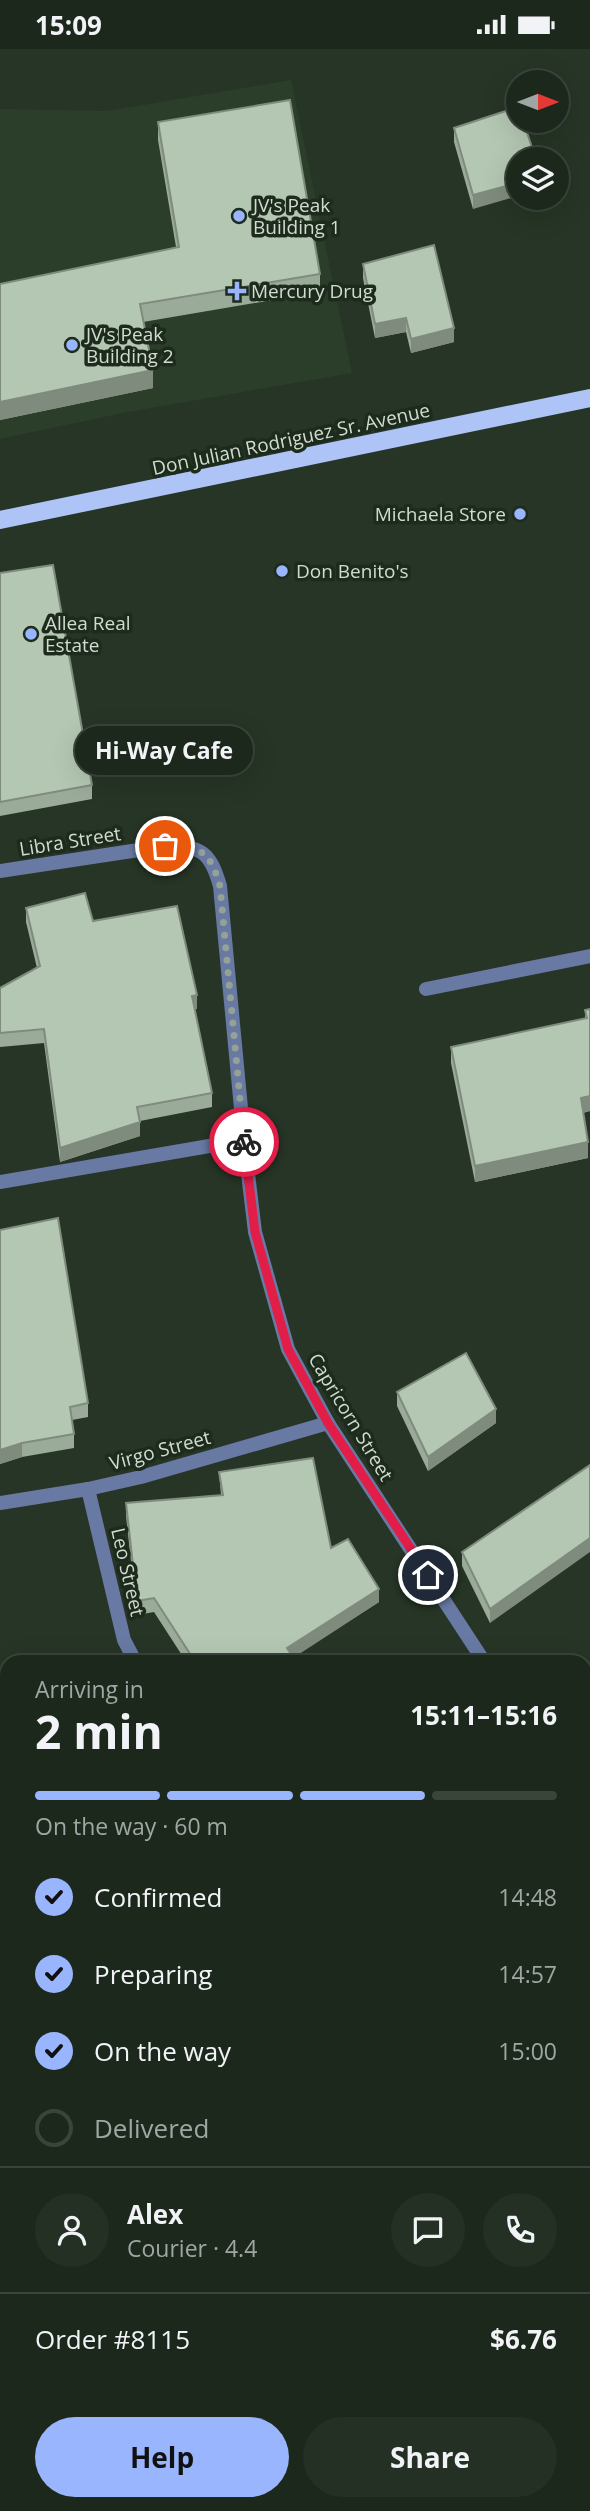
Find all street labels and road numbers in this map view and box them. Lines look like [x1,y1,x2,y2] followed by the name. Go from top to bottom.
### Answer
[150,397,432,481] street label: Don Julian Rodriguez Sr. Avenue
[17,820,123,862] street label: Libra Street
[303,1348,400,1486] street label: Capricorn Street
[107,1424,214,1476] street label: Virgo Street
[105,1525,151,1619] street label: Leo Street

